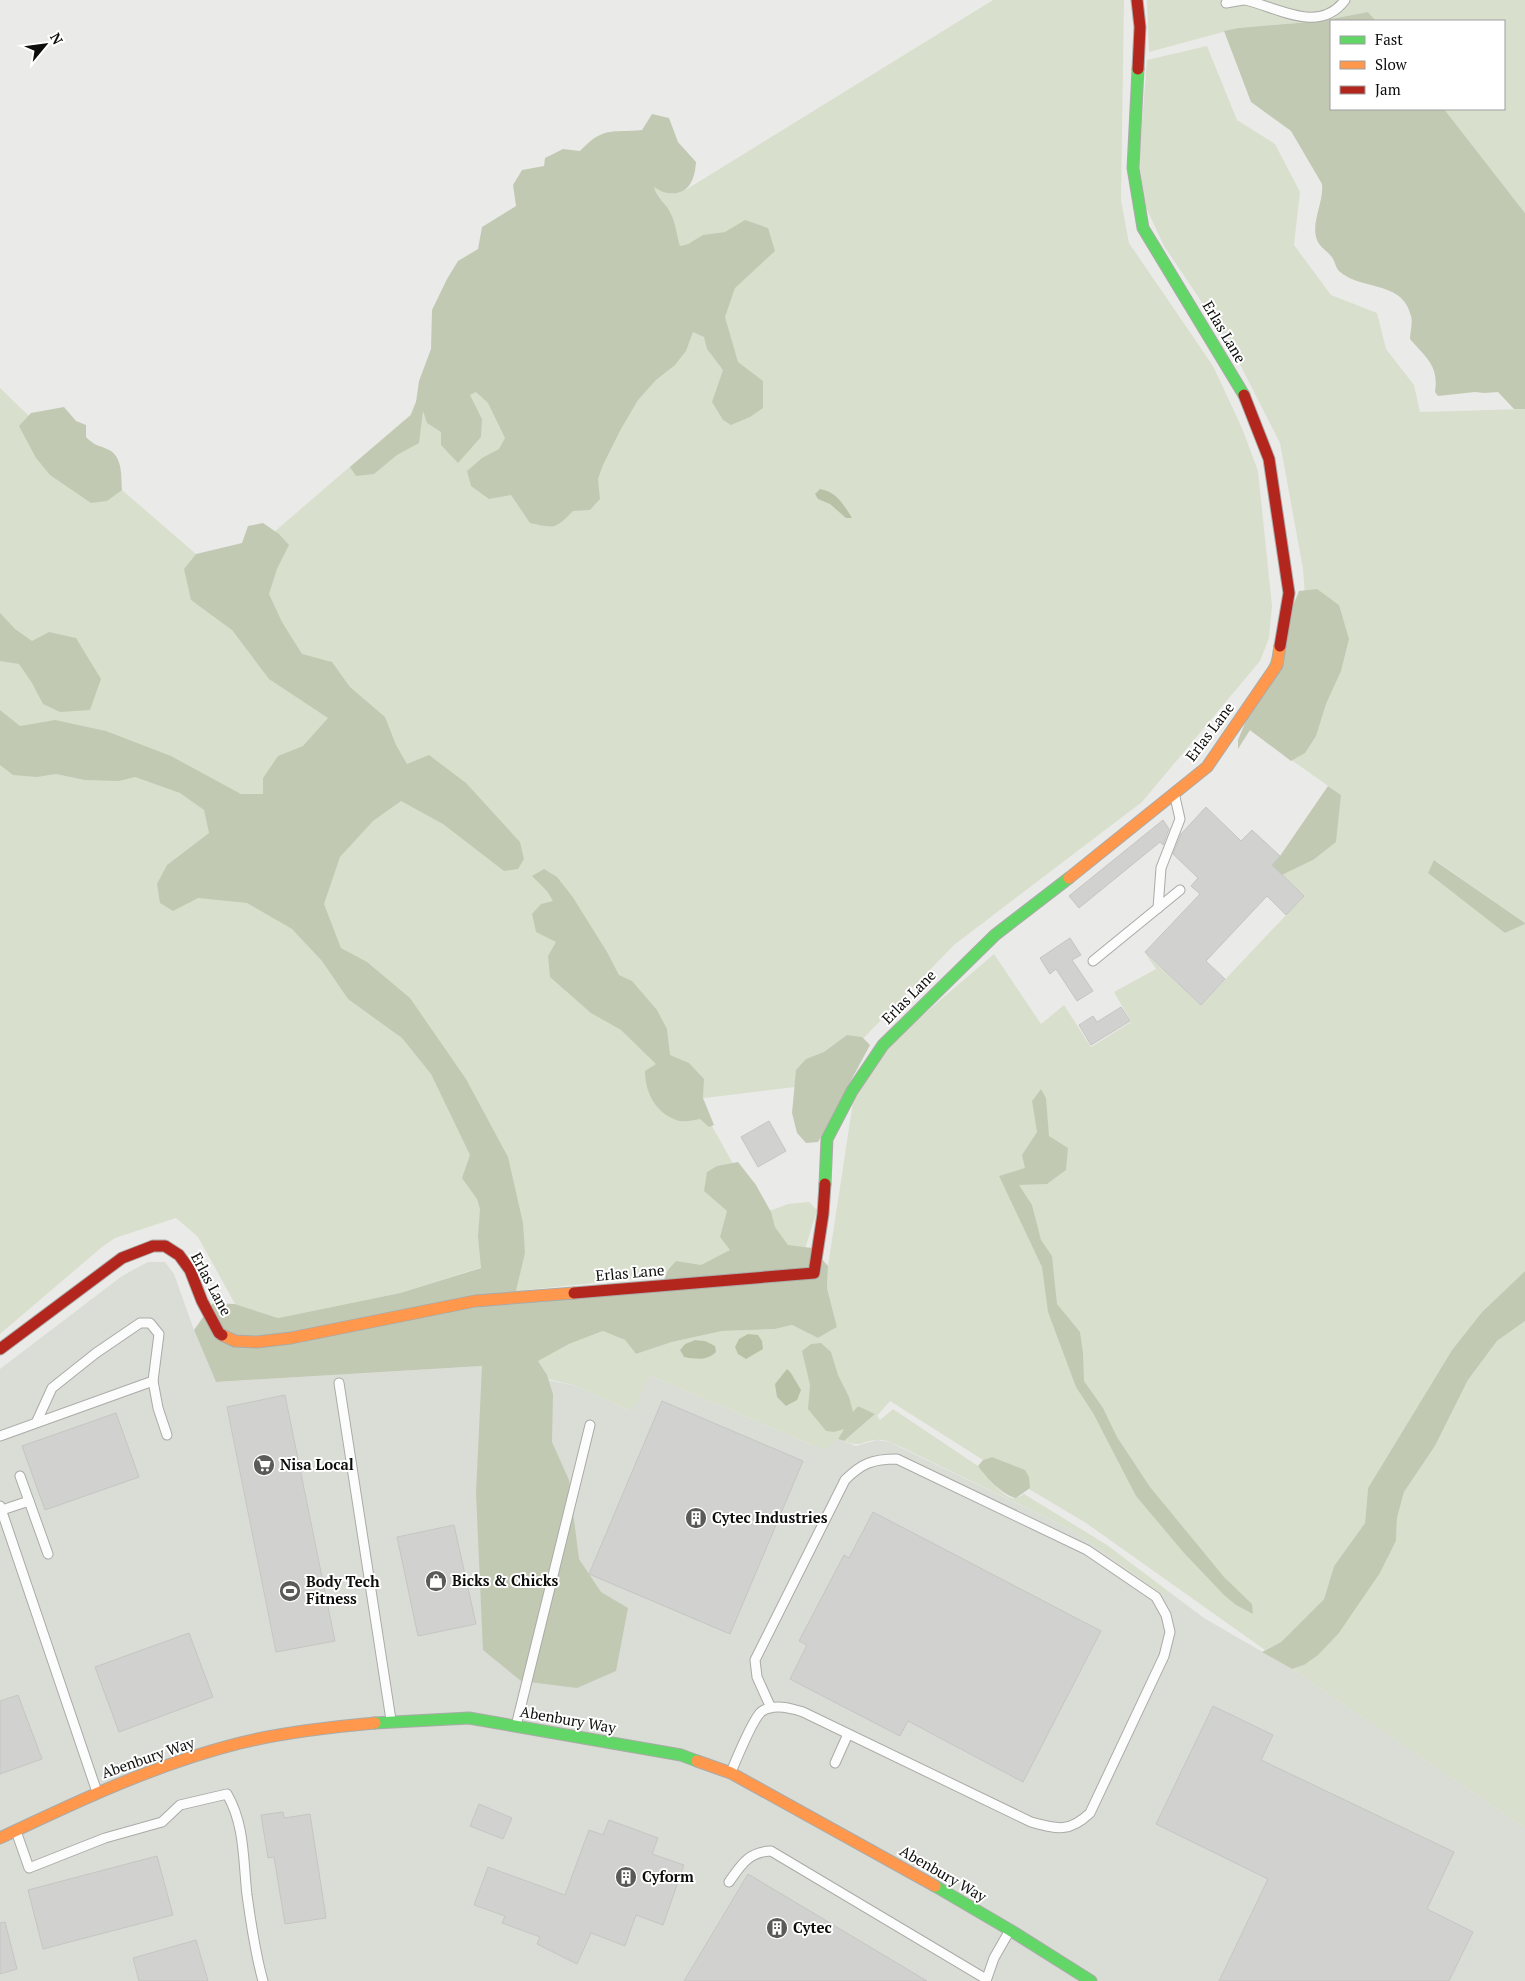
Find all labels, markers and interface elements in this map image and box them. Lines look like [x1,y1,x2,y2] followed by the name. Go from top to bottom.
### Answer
[20,20,70,70] north arrow
[1330,20,1505,110] legend
[46,29,68,48] text: N
[1375,29,1403,49] text: Fast
[1375,54,1408,74] text: Slow
[1375,79,1401,99] text: Jam
[1199,297,1251,366] street label: Erlas Lane
[1180,698,1238,765] street label: Erlas Lane
[877,965,940,1028] street label: Erlas Lane
[187,1248,237,1319] street label: Erlas Lane
[595,1259,665,1285] street label: Erlas Lane
[252,1453,276,1477] supermarket icon: Nisa Local
[280,1454,354,1474] place label: Nisa Local
[684,1506,708,1530] building icon: Cytec Industries
[712,1507,828,1527] place label: Cytec Industries
[424,1569,448,1593] shop icon: Bicks & Chicks
[452,1570,558,1590] place label: Bicks & Chicks
[306,1571,380,1608] place label: Body Tech Fitness
[278,1579,302,1603] sports icon: Body Tech Fitness
[519,1701,618,1737] street label: Abenbury Way
[99,1732,197,1782] street label: Abenbury Way
[896,1840,991,1906] street label: Abenbury Way
[614,1865,638,1889] building icon: Cyform
[642,1866,694,1886] place label: Cyform
[765,1916,789,1940] building icon: Cytec
[793,1917,832,1937] place label: Cytec

